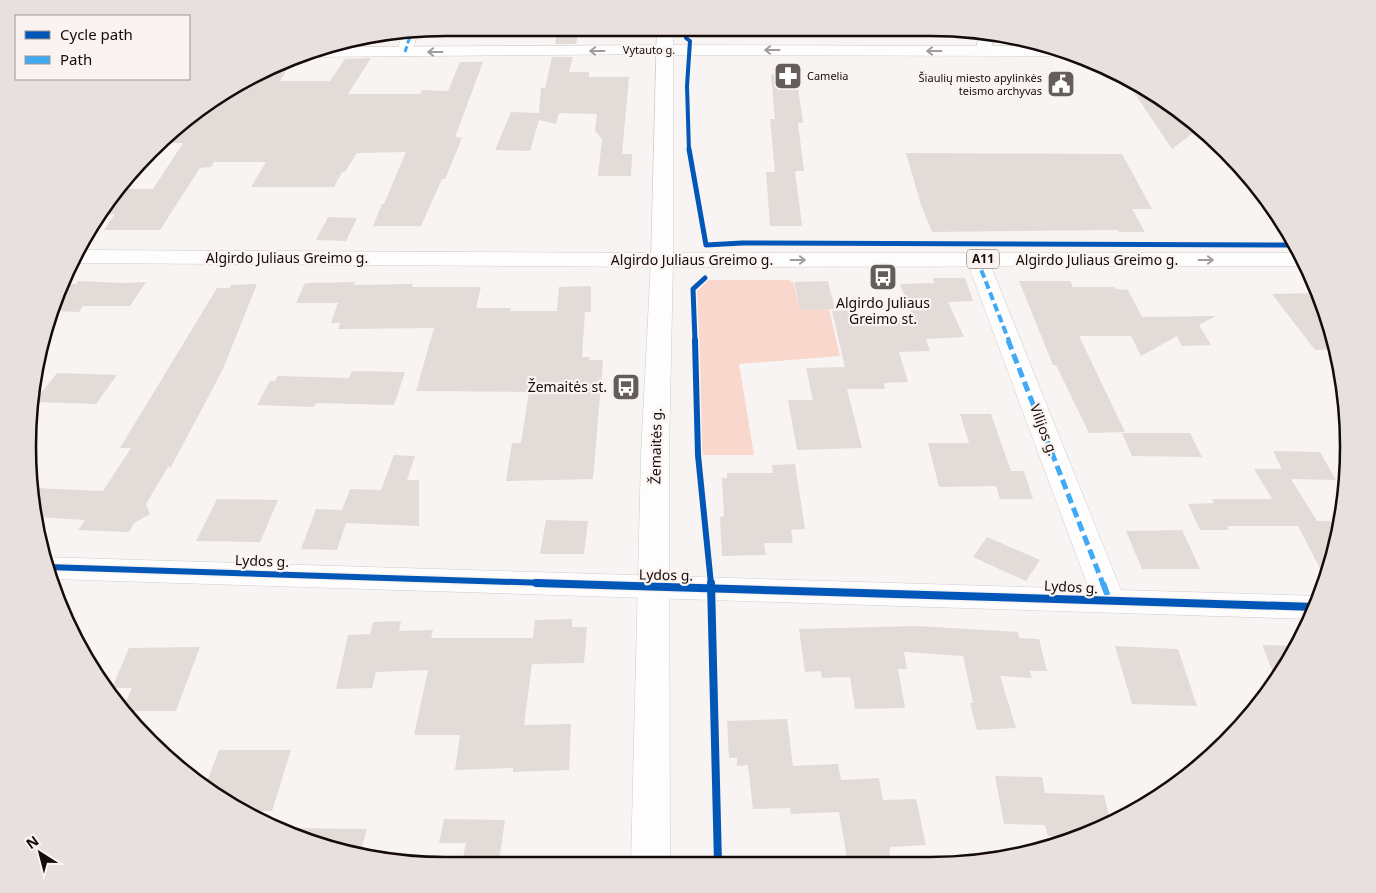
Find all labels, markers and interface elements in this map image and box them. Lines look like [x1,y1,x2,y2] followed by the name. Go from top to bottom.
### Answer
[15,15,190,80] legend
[60,24,133,44] text: Cycle path
[623,42,675,57] street label: Vytauto g.
[764,45,780,55] one-way arrow
[590,46,606,56] one-way arrow
[927,46,943,56] one-way arrow
[427,47,444,57] one-way arrow
[60,49,92,69] text: Path
[773,61,803,91] pharmacy icon: Camelia
[807,68,848,83] place label: Camelia
[1046,69,1076,99] public building icon: Šiaulių miesto apylinkės teismo archyvas
[919,70,1042,98] place label: Šiaulių miesto apylinkės teismo archyvas
[206,248,368,267] street label: Algirdo Juliaus Greimo g.
[611,250,773,269] street label: Algirdo Juliaus Greimo g.
[967,250,999,268] road number: A11
[1016,250,1178,269] street label: Algirdo Juliaus Greimo g.
[790,255,806,265] one-way arrow
[1197,255,1213,265] one-way arrow
[868,262,898,292] bus stop icon: Algirdo Juliaus Greimo st.
[836,293,930,328] place label: Algirdo Juliaus Greimo st.
[611,372,641,402] bus stop icon: Žemaitės st.
[528,377,607,396] place label: Žemaitės st.
[1026,401,1063,458] street label: Vilijos g.
[645,408,666,484] street label: Žemaitės g.
[235,550,289,571] street label: Lydos g.
[639,565,693,584] street label: Lydos g.
[1043,576,1099,597] street label: Lydos g.
[15,828,65,878] north arrow
[22,831,42,853] text: N

